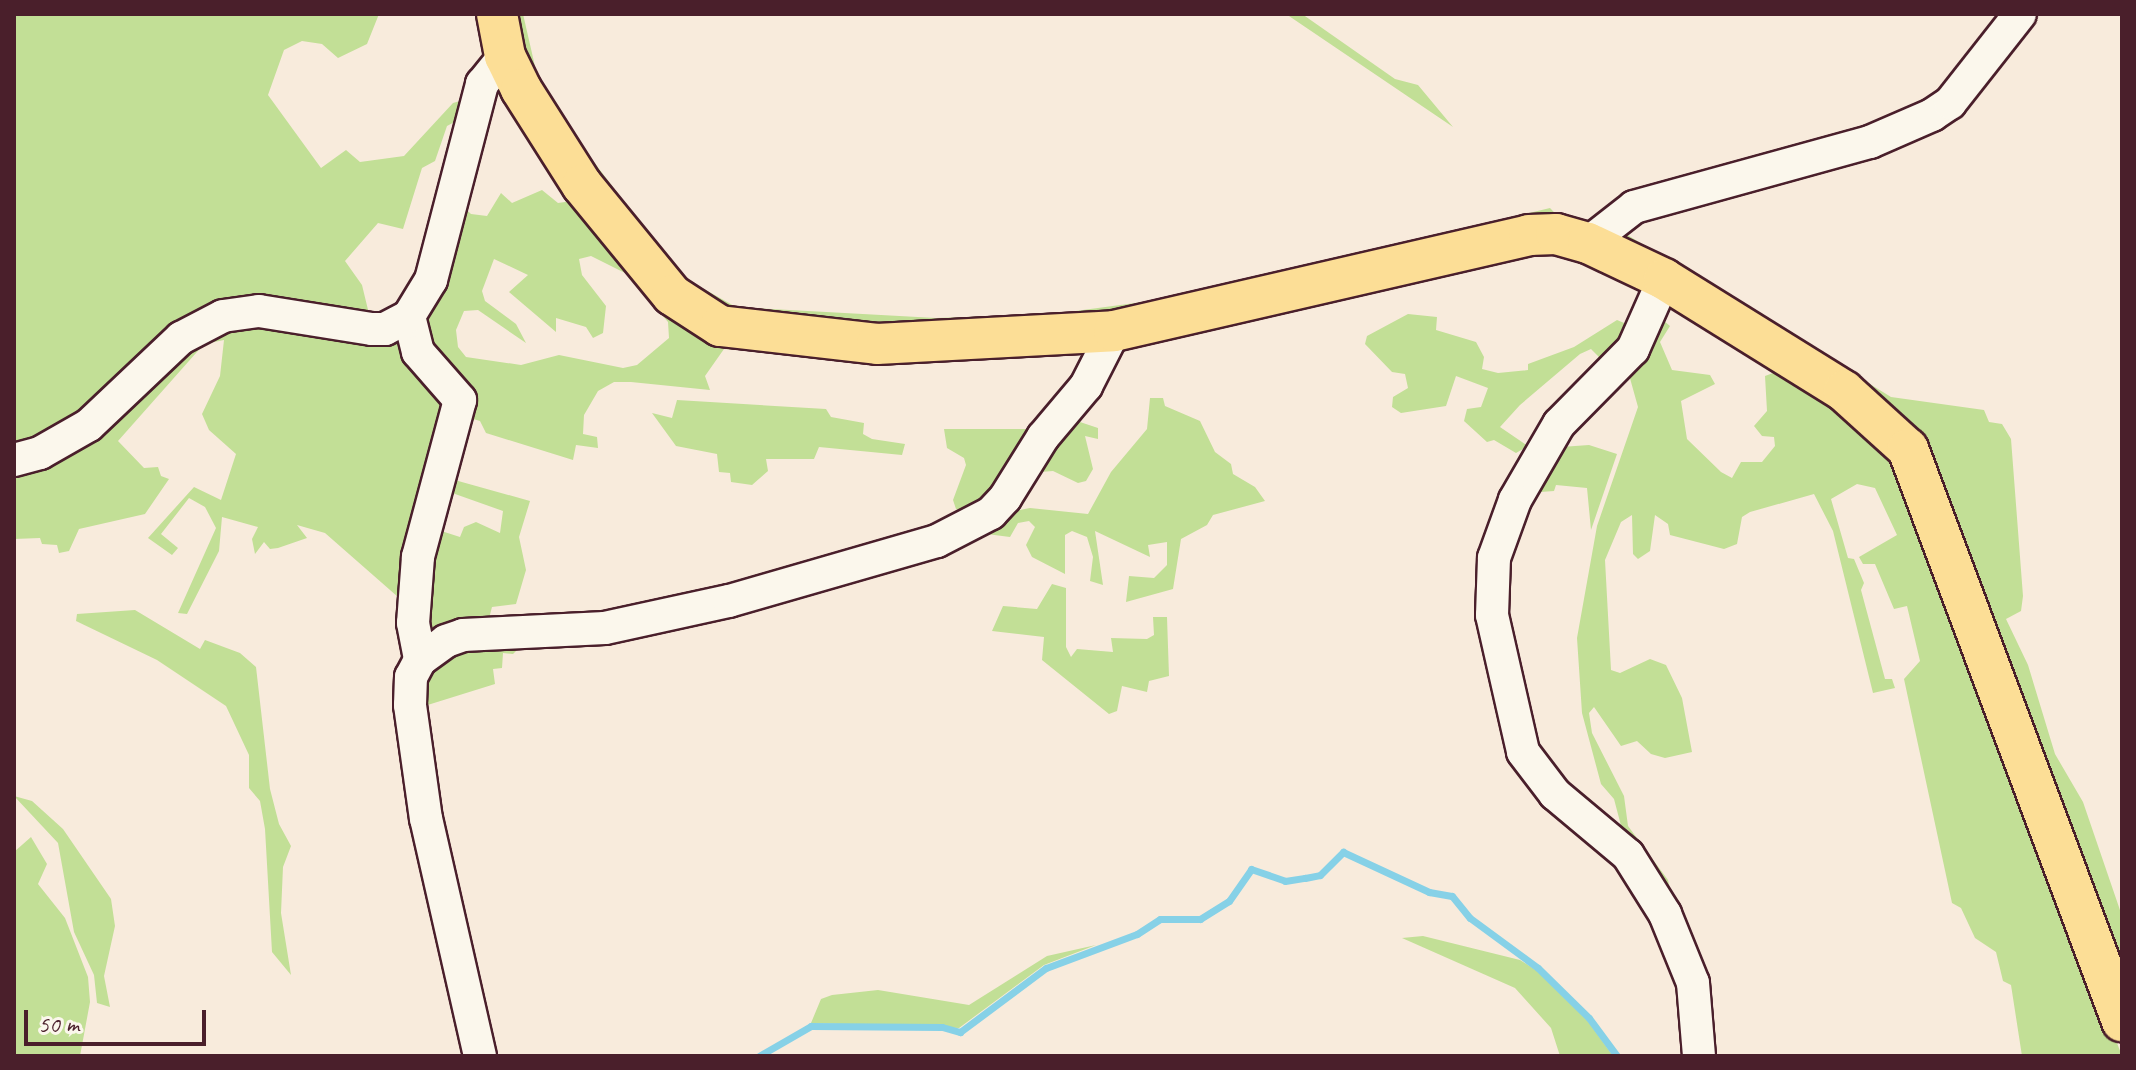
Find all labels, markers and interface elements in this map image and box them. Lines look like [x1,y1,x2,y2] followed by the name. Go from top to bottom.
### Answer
[28,994,210,1044] scale bar
[38,1009,79,1039] text: 50 m

